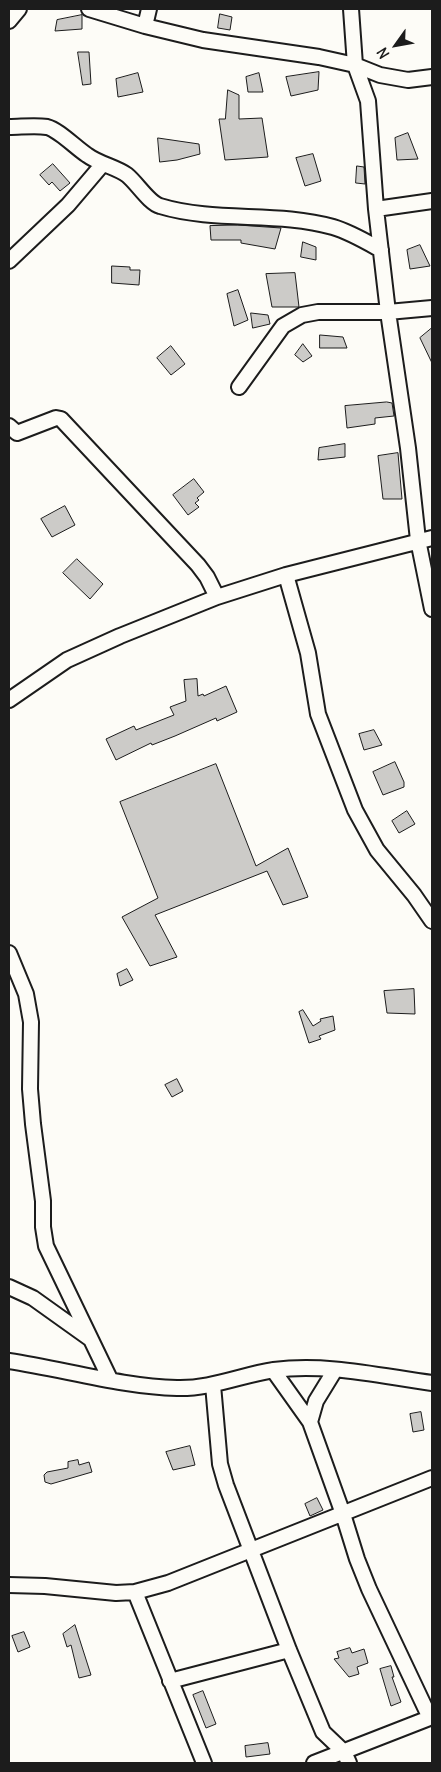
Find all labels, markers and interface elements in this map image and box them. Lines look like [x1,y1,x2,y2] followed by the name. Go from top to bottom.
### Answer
[371,20,421,70] north arrow
[373,44,393,62] text: N

